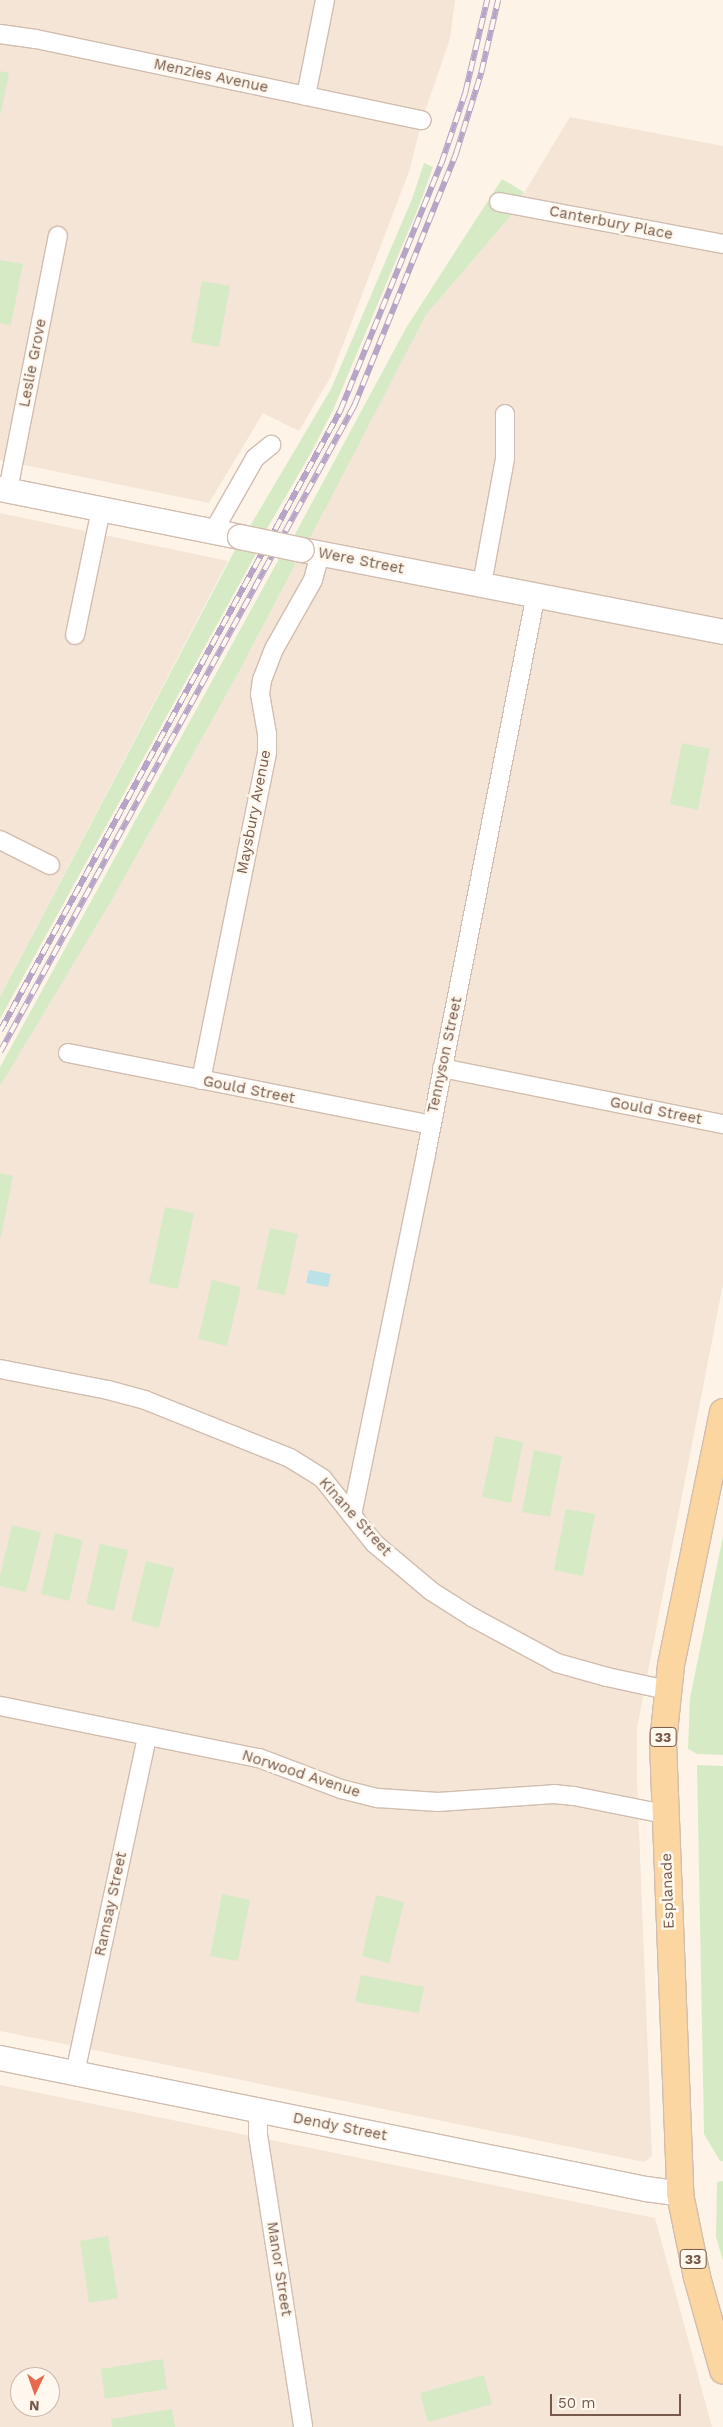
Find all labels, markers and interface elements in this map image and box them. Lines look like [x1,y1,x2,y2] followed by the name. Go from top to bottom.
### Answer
[152,55,270,97] street label: Menzies Avenue
[547,202,675,244] street label: Canterbury Place
[16,317,50,409] street label: Leslie Grove
[316,544,406,578] street label: Were Street
[233,748,275,876] street label: Maysbury Avenue
[424,995,466,1115] street label: Tennyson Street
[201,1072,297,1108] street label: Gould Street
[608,1093,704,1129] street label: Gould Street
[315,1474,395,1560] street label: Kinane Street
[649,1725,677,1748] road number: 33
[239,1746,363,1802] street label: Norwood Avenue
[91,1850,131,1958] street label: Ramsay Street
[658,1853,678,1929] street label: Esplanade
[291,2109,389,2145] street label: Dendy Street
[263,2220,295,2318] street label: Manor Street
[679,2248,707,2270] road number: 33
[10,2367,60,2417] north arrow
[553,2384,684,2416] scale bar
[558,2394,595,2412] text: 50 m
[29,2398,40,2414] text: N

